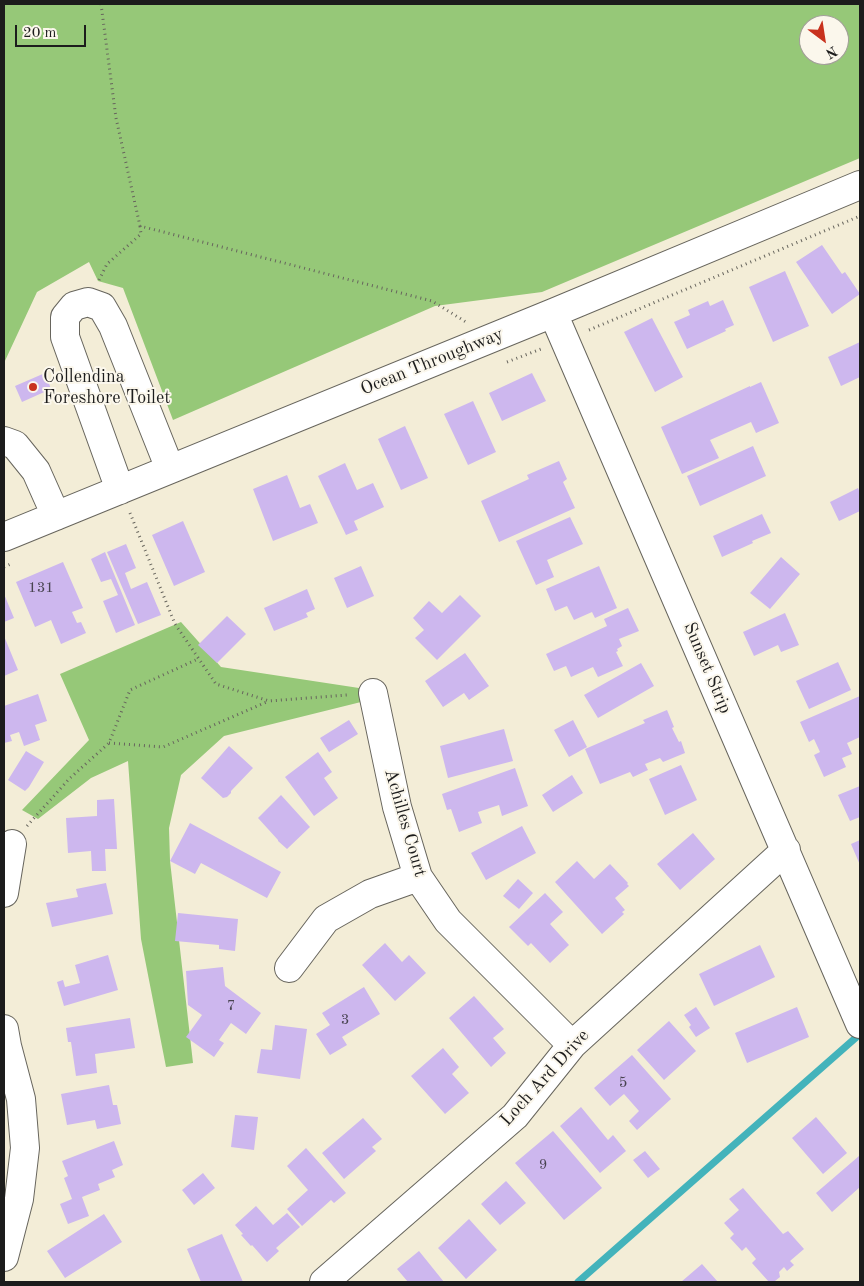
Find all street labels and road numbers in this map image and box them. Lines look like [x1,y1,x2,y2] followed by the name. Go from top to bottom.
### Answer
[357,324,507,400] street label: Ocean Throughway
[678,619,736,717] street label: Sunset Strip
[379,766,431,880] street label: Achilles Court
[496,1025,594,1131] street label: Loch Ard Drive

